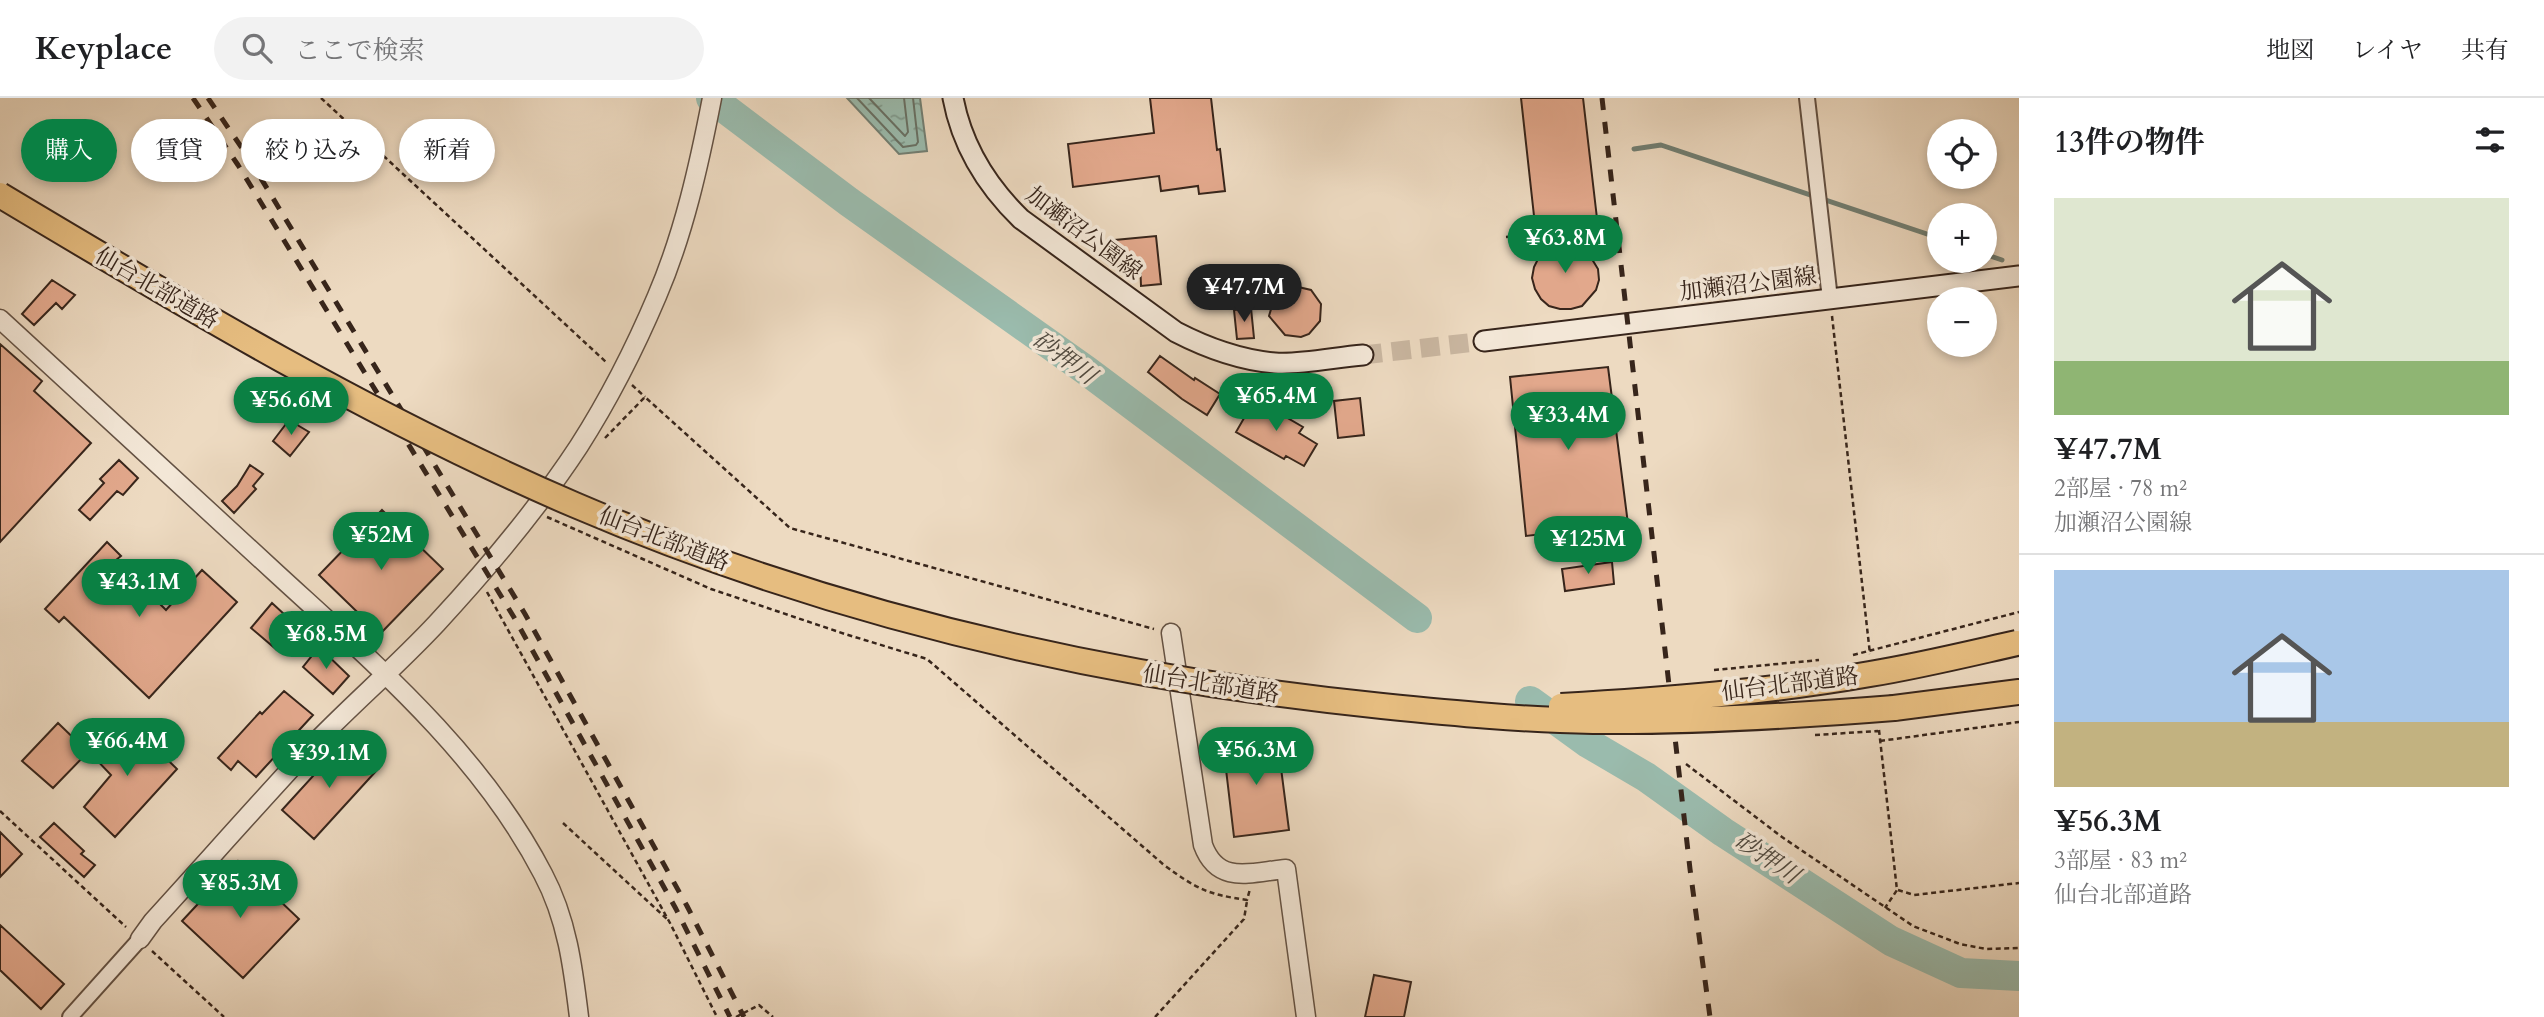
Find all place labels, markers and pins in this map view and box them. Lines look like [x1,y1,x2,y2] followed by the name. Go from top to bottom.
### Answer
[1508,216,1622,275] pin: ¥63.8M
[1187,264,1301,324] pin: ¥47.7M
[1219,374,1333,433] pin: ¥65.4M
[234,378,348,437] pin: ¥56.6M
[1511,392,1625,452] pin: ¥33.4M
[340,512,422,572] pin: ¥52M
[1539,517,1637,576] pin: ¥125M
[82,560,196,619] pin: ¥43.1M
[269,612,383,671] pin: ¥68.5M
[70,718,184,778] pin: ¥66.4M
[1199,728,1313,787] pin: ¥56.3M
[272,730,386,790] pin: ¥39.1M
[183,860,297,920] pin: ¥85.3M

